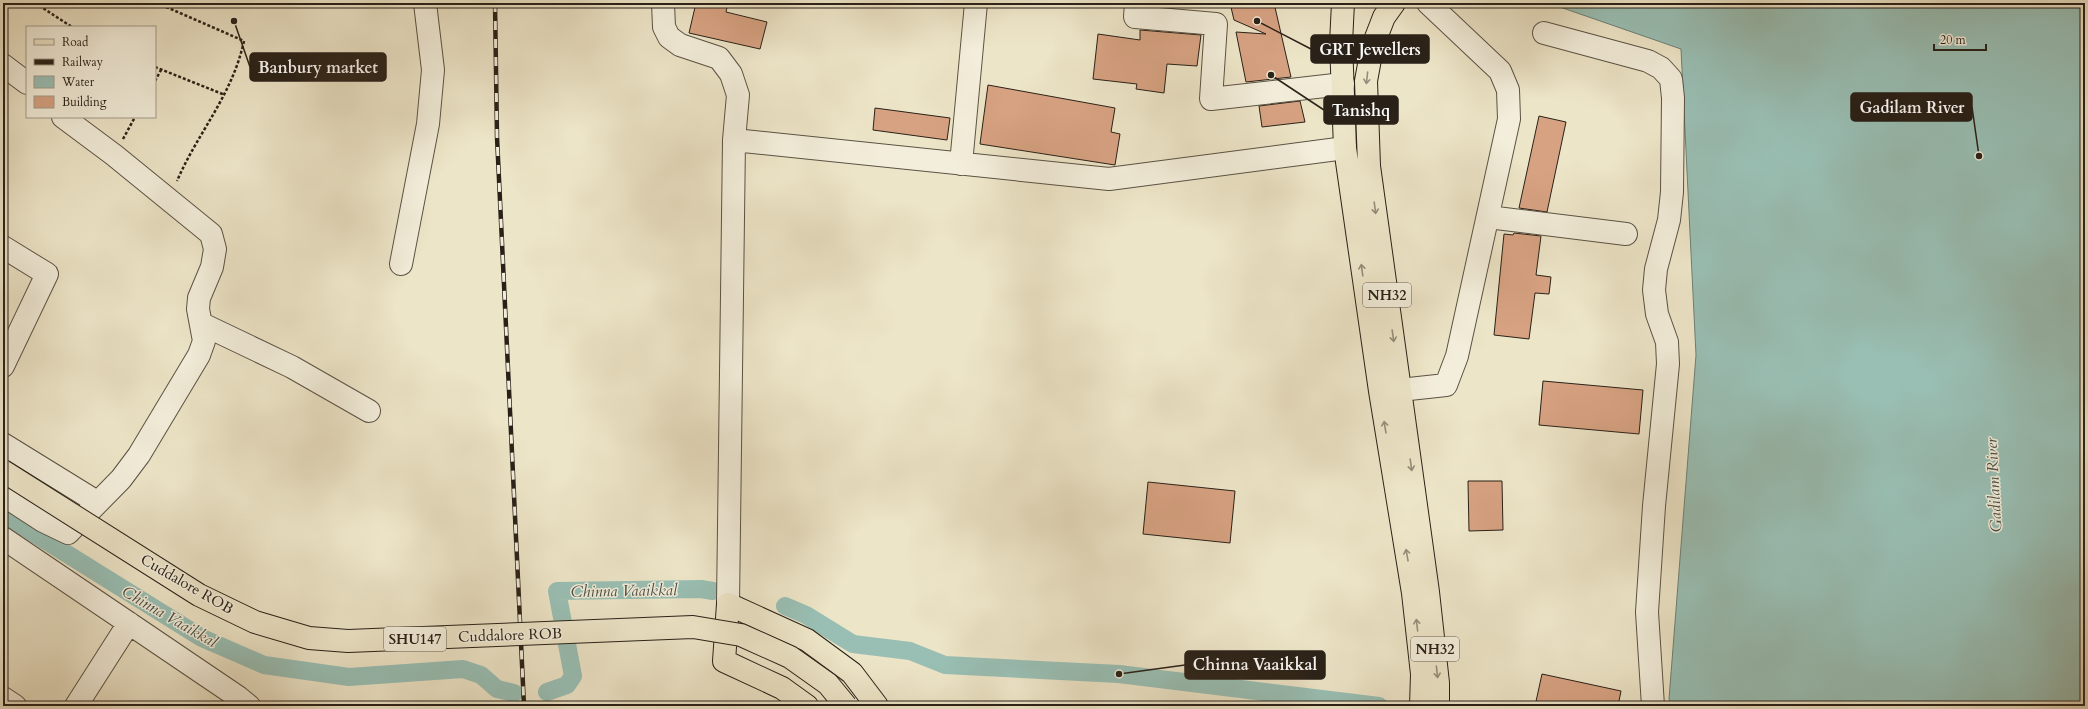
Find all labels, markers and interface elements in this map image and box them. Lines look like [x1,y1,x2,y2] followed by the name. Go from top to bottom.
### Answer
[26,26,156,118] legend
[1934,26,1986,52] scale bar
[1940,32,1967,48] text: 20 m
[62,34,89,50] text: Road
[1311,35,1429,63] callout: GRT Jewellers
[1319,39,1421,61] text: GRT Jewellers
[250,53,386,81] callout: Banbury market
[62,54,104,70] text: Railway
[258,57,378,79] text: Banbury market
[1364,71,1371,84] one-way arrow
[61,74,95,90] text: Water
[1851,93,1972,121] callout: Gadilam River
[62,94,107,110] text: Building
[1324,96,1398,124] callout: Tanishq
[1860,97,1965,119] text: Gadilam River
[1332,100,1391,122] text: Tanishq
[1371,201,1379,214] one-way arrow
[1358,264,1366,277] one-way arrow
[1363,283,1411,307] road number: NH32
[1389,329,1397,342] one-way arrow
[1381,421,1389,434] one-way arrow
[1980,436,2007,533] water label: Gadilam River
[1407,458,1415,471] one-way arrow
[137,549,237,619] street label: Cuddalore ROB
[1403,549,1411,562] one-way arrow
[571,579,678,603] water label: Chinna Vaaikkal
[118,581,222,653] water label: Chinna Vaaikkal
[1413,619,1420,632] one-way arrow
[458,623,562,647] street label: Cuddalore ROB
[384,627,446,651] road number: SHU147
[1411,637,1459,661] road number: NH32
[1185,651,1325,679] callout: Chinna Vaaikkal
[1193,654,1318,676] text: Chinna Vaaikkal
[1433,665,1441,678] one-way arrow

